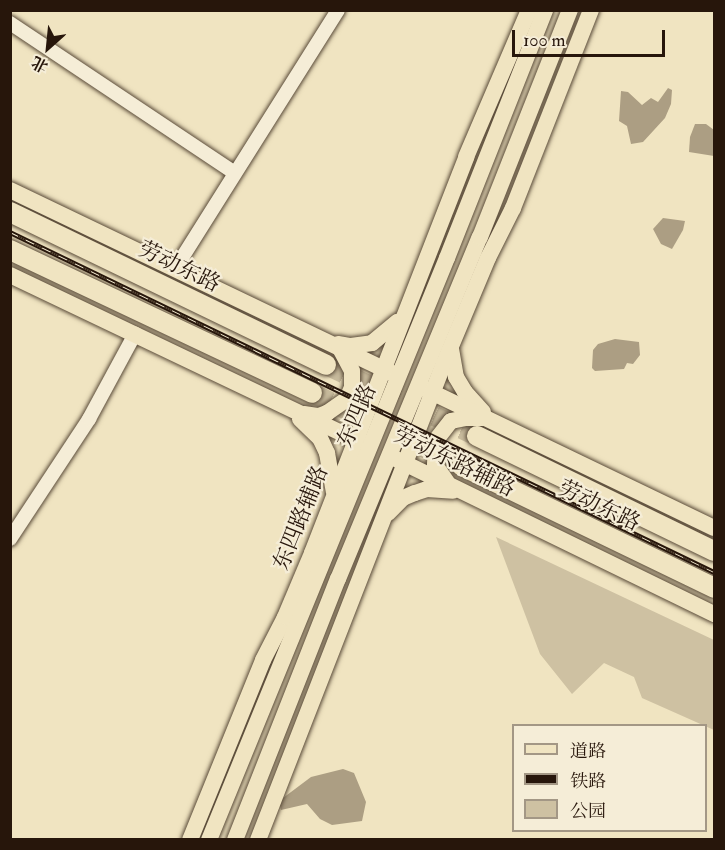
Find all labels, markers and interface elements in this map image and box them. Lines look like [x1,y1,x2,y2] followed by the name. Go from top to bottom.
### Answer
[18,18,78,78] north arrow
[515,18,668,56] scale bar
[523,29,566,52] text: 100 m
[28,51,52,77] text: 北
[134,236,224,298] street label: 劳动东路
[332,380,382,452] street label: 东四路
[389,421,519,503] street label: 劳动东路辅路
[268,462,334,574] street label: 东四路辅路
[554,475,644,537] street label: 劳动东路
[512,724,707,832] legend
[570,740,606,763] text: 道路
[570,770,606,793] text: 铁路
[570,800,606,823] text: 公园

